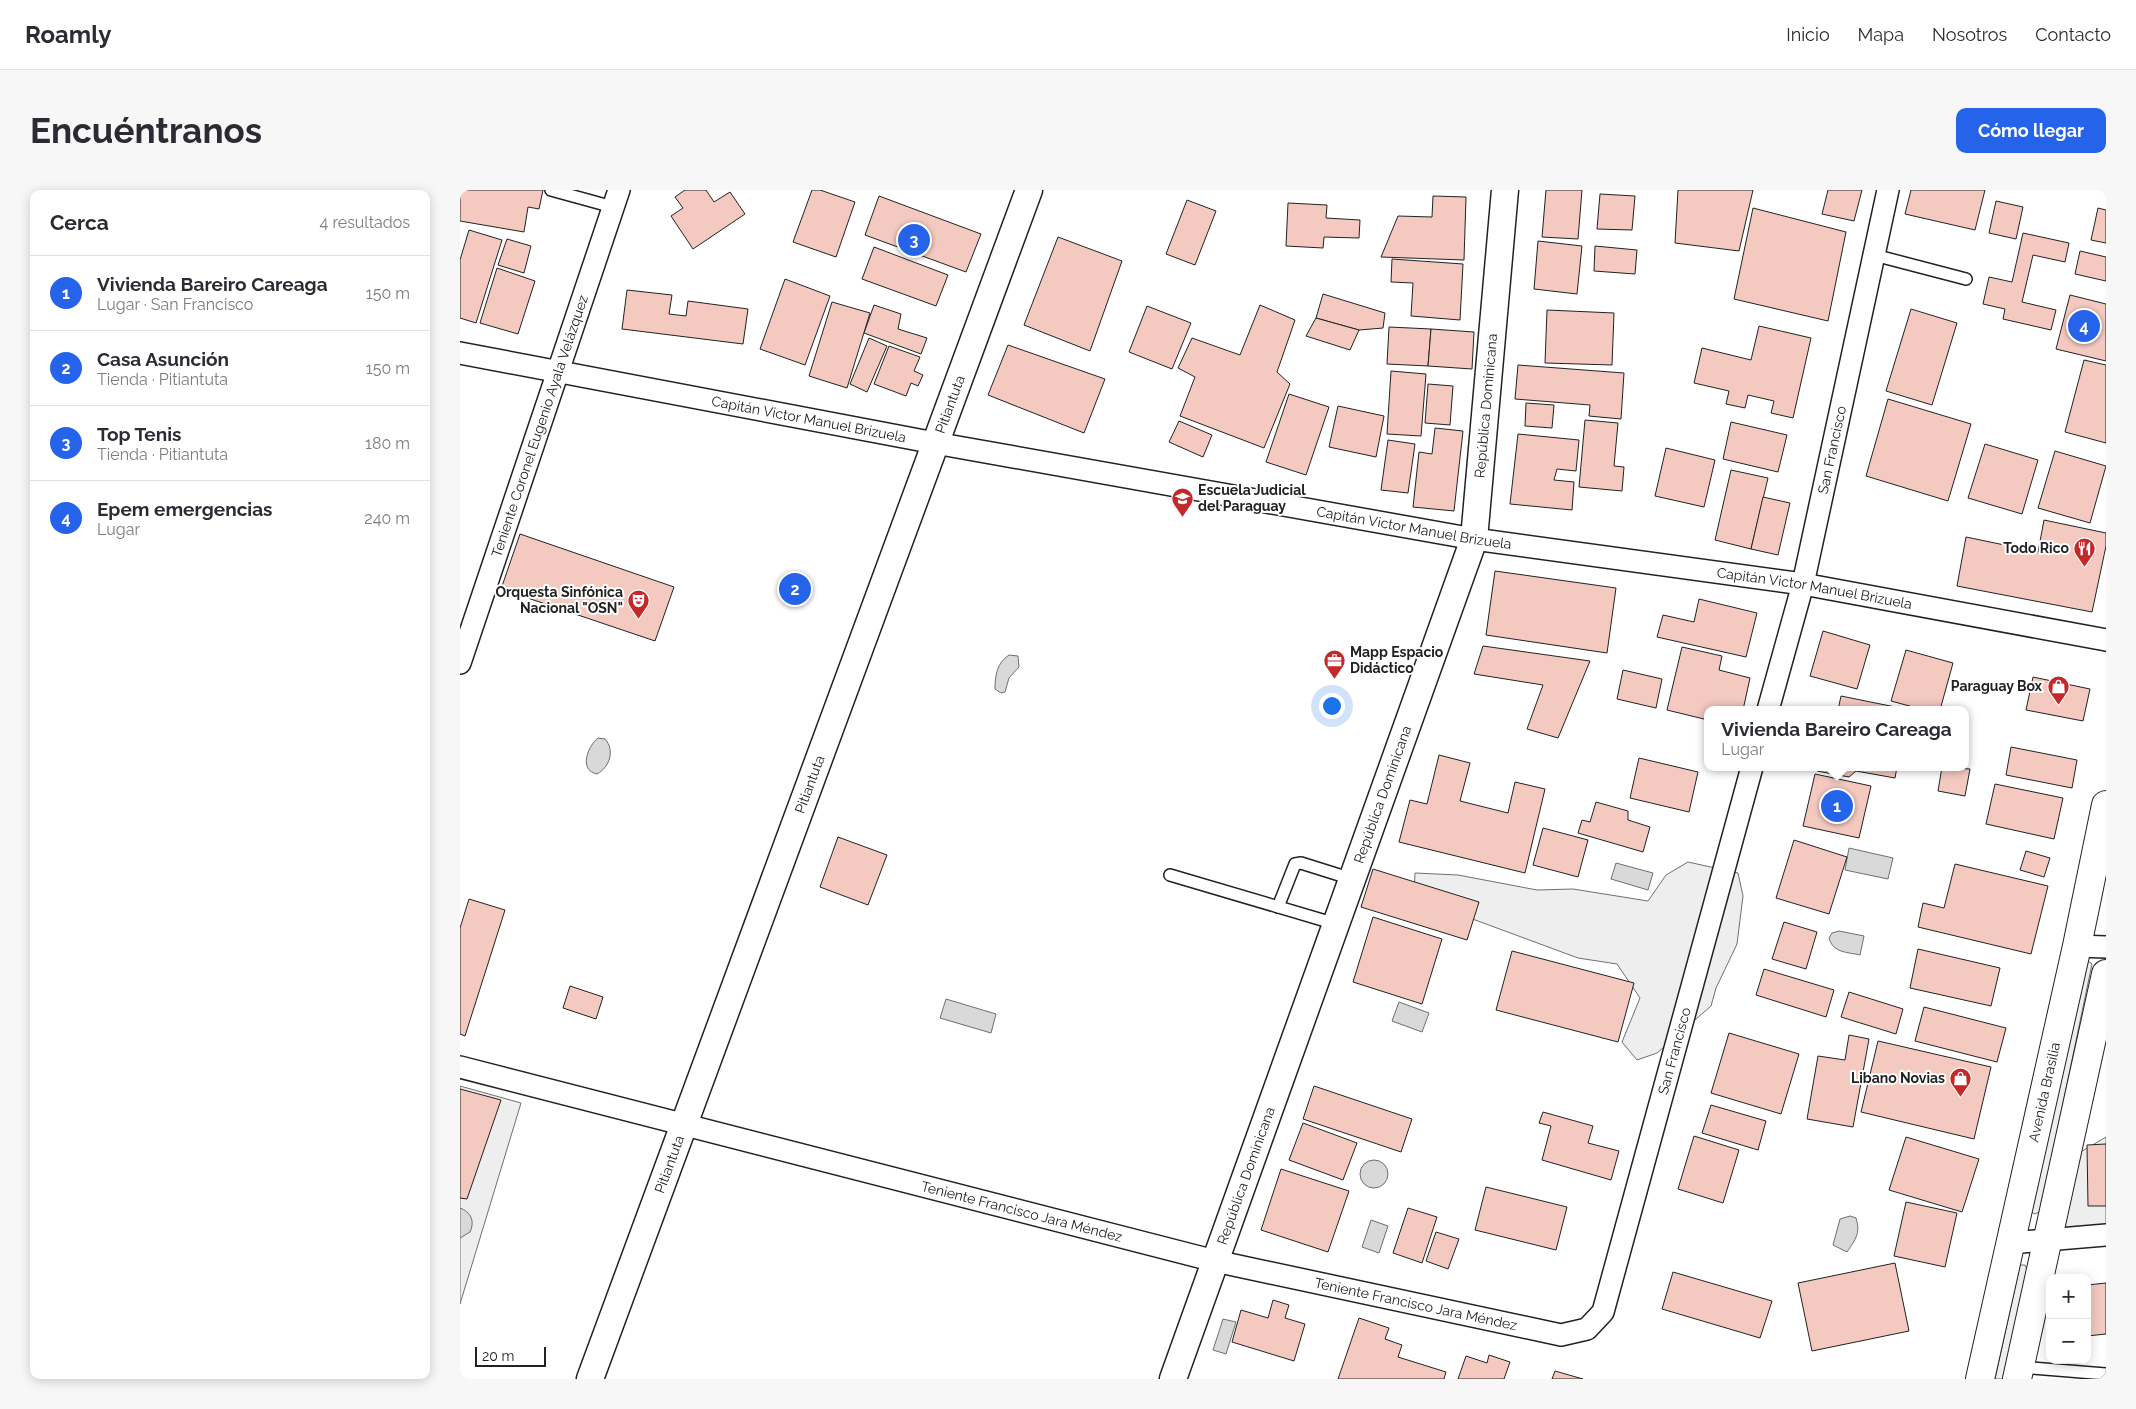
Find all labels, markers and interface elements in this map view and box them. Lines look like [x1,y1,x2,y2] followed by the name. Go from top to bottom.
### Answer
[25,20,111,49] text: Roamly
[1786,24,1830,45] text: Inicio
[1858,24,1904,45] text: Mapa
[1932,24,2007,45] text: Nosotros
[2035,24,2111,45] text: Contacto
[1956,108,2106,153] button: Cómo llegar
[30,110,262,151] text: Encuéntranos
[50,210,109,235] text: Cerca
[320,213,410,232] text: 4 resultados
[898,221,930,259] pin: 3
[97,273,328,295] text: Vivienda Bareiro Careaga
[62,284,70,303] text: 1
[366,284,410,303] text: 150 m
[488,293,591,559] street label: Teniente Coronel Eugenio Ayala Velázquez
[97,295,253,314] text: Lugar · San Francisco
[2068,307,2100,345] pin: 4
[1471,333,1500,479] street label: República Dominicana
[97,348,229,370] text: Casa Asunción
[61,359,71,378] text: 2
[366,359,410,378] text: 150 m
[97,370,228,389] text: Tienda · Pitiantuta
[932,373,968,436] street label: Pitiantuta
[710,393,907,445] street label: Capitán Victor Manuel Brizuela
[1815,404,1849,495] street label: San Francisco
[97,423,181,445] text: Top Tenis
[62,434,70,453] text: 3
[365,434,410,453] text: 180 m
[97,445,228,464] text: Tienda · Pitiantuta
[1198,482,1306,514] place label: Escuela Judicial del Paraguay
[1170,486,1194,517] school or university icon: Escuela Judicial del Paraguay
[97,498,273,520] text: Epem emergencias
[1315,503,1513,552] street label: Capitán Victor Manuel Brizuela
[61,509,71,528] text: 4
[364,509,410,528] text: 240 m
[97,520,140,539] text: Lugar
[2073,536,2097,567] restaurant icon: Todo Rico
[2003,540,2070,556] place label: Todo Rico
[1716,564,1913,612] street label: Capitán Victor Manuel Brizuela
[779,570,811,608] pin: 2
[495,584,623,616] place label: Orquesta Sinfónica Nacional "OSN"
[627,588,651,619] theatre icon: Orquesta Sinfónica Nacional "OSN"
[1350,644,1444,676] place label: Mapp Espacio Didáctico
[1322,648,1346,679] office icon: Mapp Espacio Didáctico
[2046,674,2070,705] shop icon: Paraguay Box
[1951,678,2043,694] place label: Paraguay Box
[1319,693,1345,719] your location
[1704,706,1969,771] popup
[1721,718,1952,740] text: Vivienda Bareiro Careaga
[1350,723,1415,865] street label: República Dominicana
[1721,740,1764,759] text: Lugar
[792,753,828,815] street label: Pitiantuta
[1821,787,1853,825] pin: 1
[1655,1006,1694,1096] street label: San Francisco
[2025,1041,2063,1144] street label: Avenida Brasilia
[1949,1066,1973,1097] shop icon: Libano Novias
[1851,1070,1945,1086] place label: Libano Novias
[1214,1105,1278,1247] street label: República Dominicana
[651,1133,687,1195] street label: Pitiantuta
[920,1178,1124,1245] street label: Teniente Francisco Jara Méndez
[2046,1274,2091,1364] map controls
[2046,1274,2091,1319] button: +
[1313,1275,1519,1333] street label: Teniente Francisco Jara Méndez
[2046,1319,2091,1364] button: −
[475,1344,546,1367] scale bar
[482,1348,514,1364] text: 20 m

